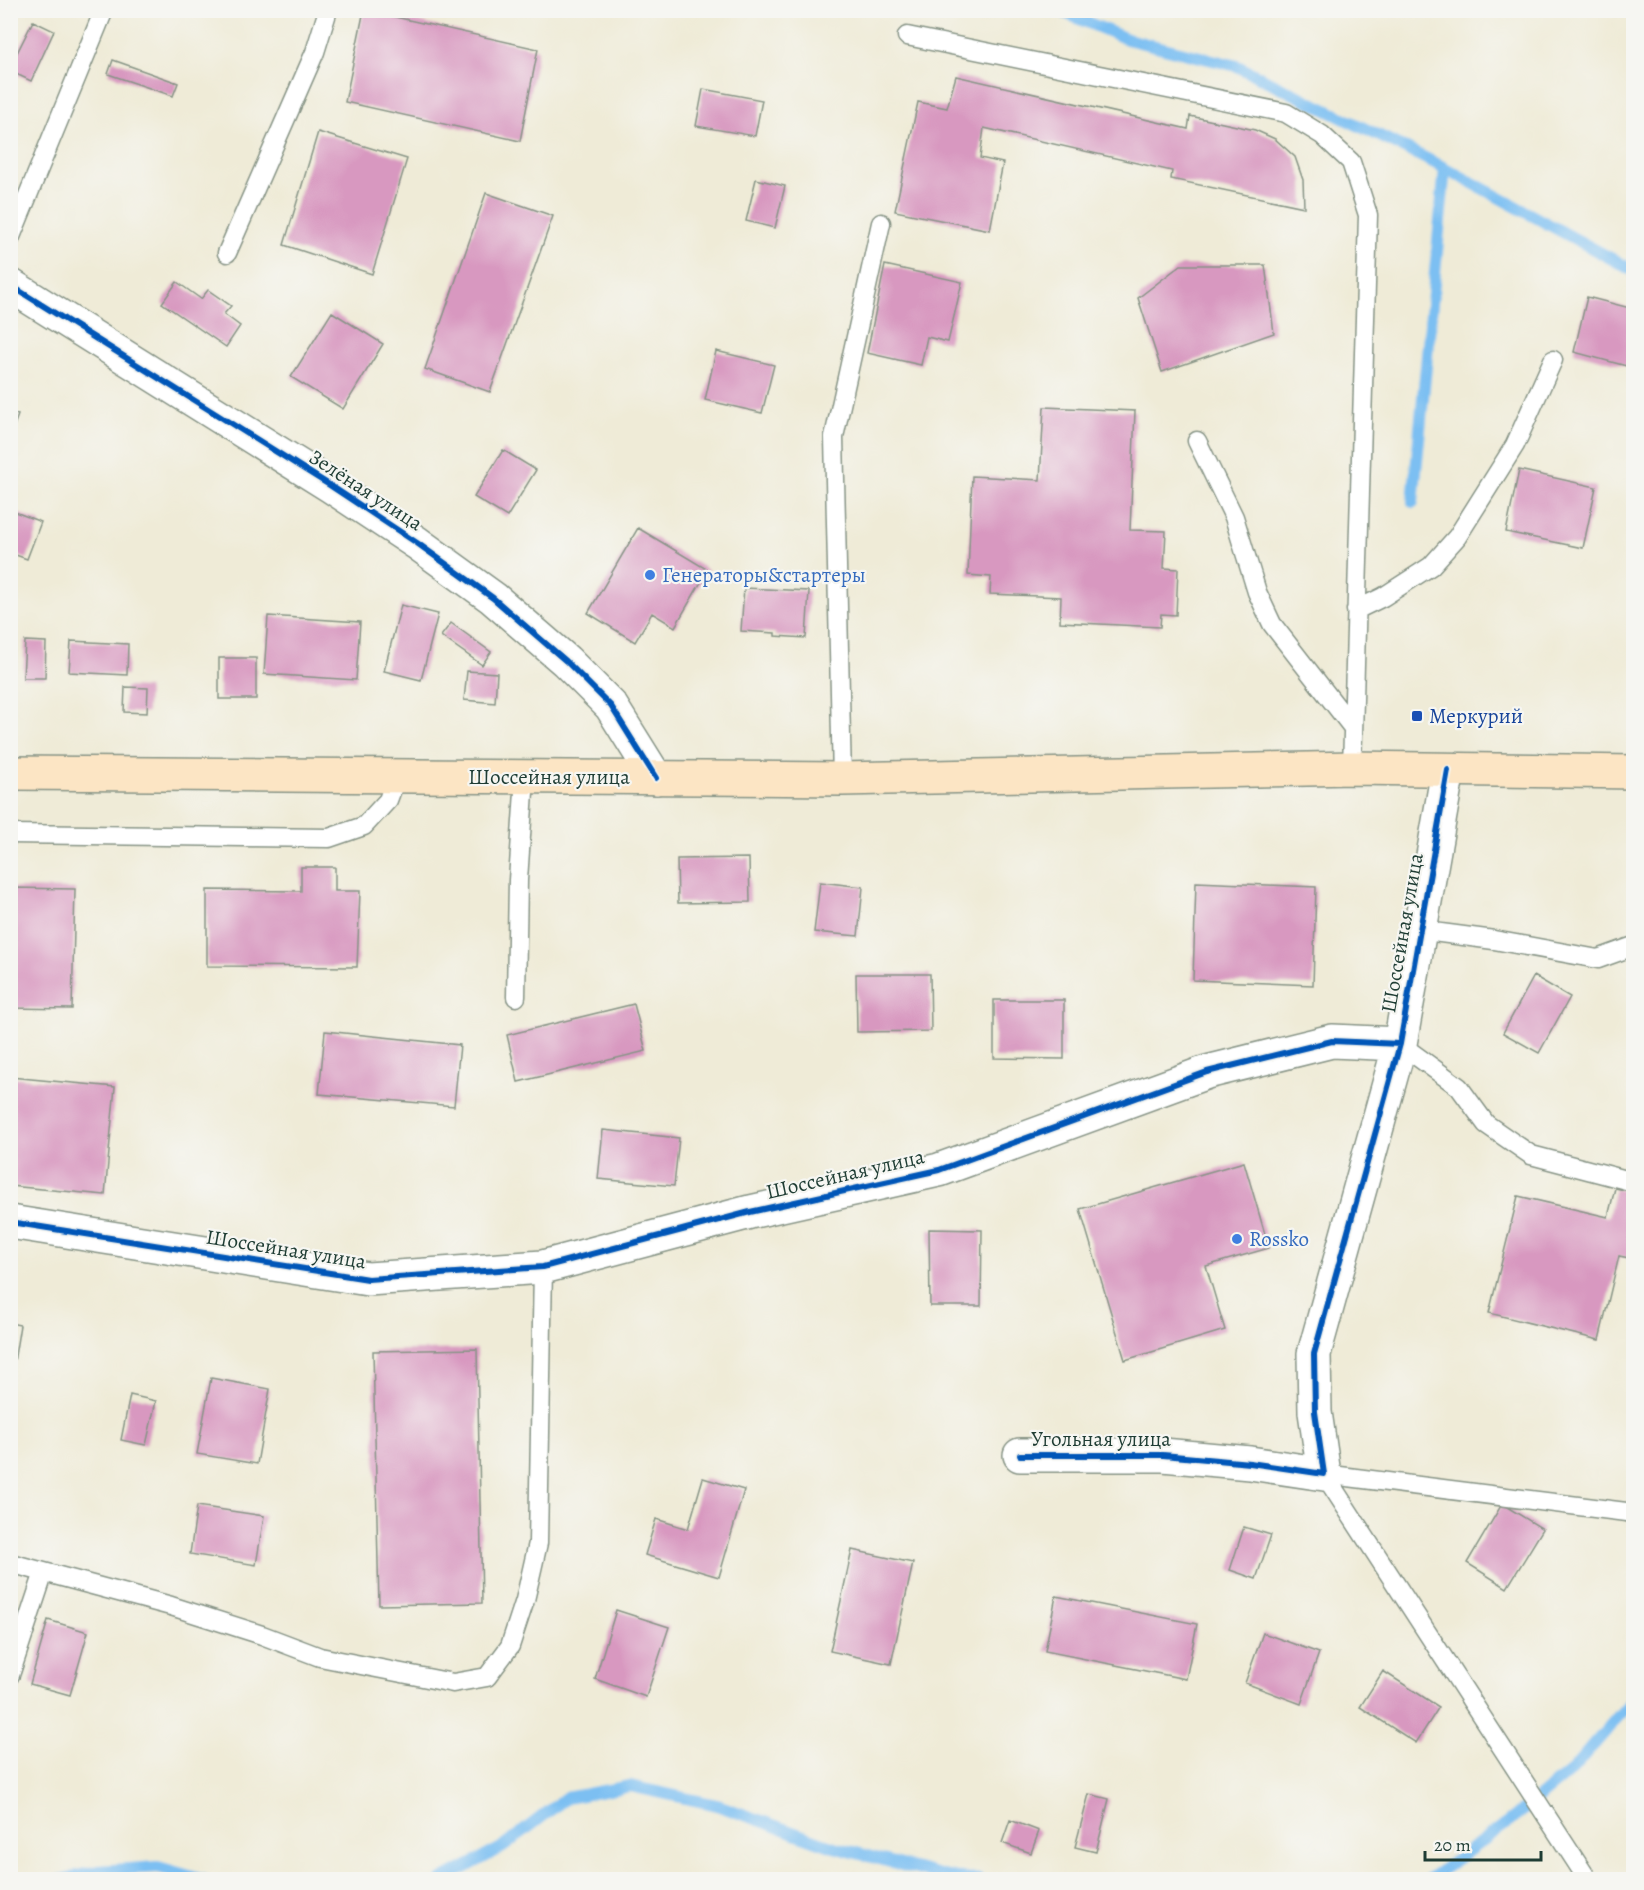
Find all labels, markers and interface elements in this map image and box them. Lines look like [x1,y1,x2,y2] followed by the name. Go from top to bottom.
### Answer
[304,443,429,537] street label: Зелёная улица
[662,561,866,589] place label: Генераторы&стартеры
[643,568,657,582] marker: Генераторы&стартеры
[1429,702,1523,730] place label: Меркурий
[1410,709,1424,723] marker: Меркурий
[468,763,630,791] street label: Шоссейная улица
[1374,851,1430,1015] street label: Шоссейная улица
[763,1142,927,1206] street label: Шоссейная улица
[204,1223,368,1276] street label: Шоссейная улица
[1249,1225,1309,1253] place label: Rossko
[1230,1232,1244,1246] marker: Rossko
[1031,1425,1171,1453] street label: Угольная улица
[1425,1824,1540,1862] scale bar
[1434,1833,1471,1857] text: 20 m

